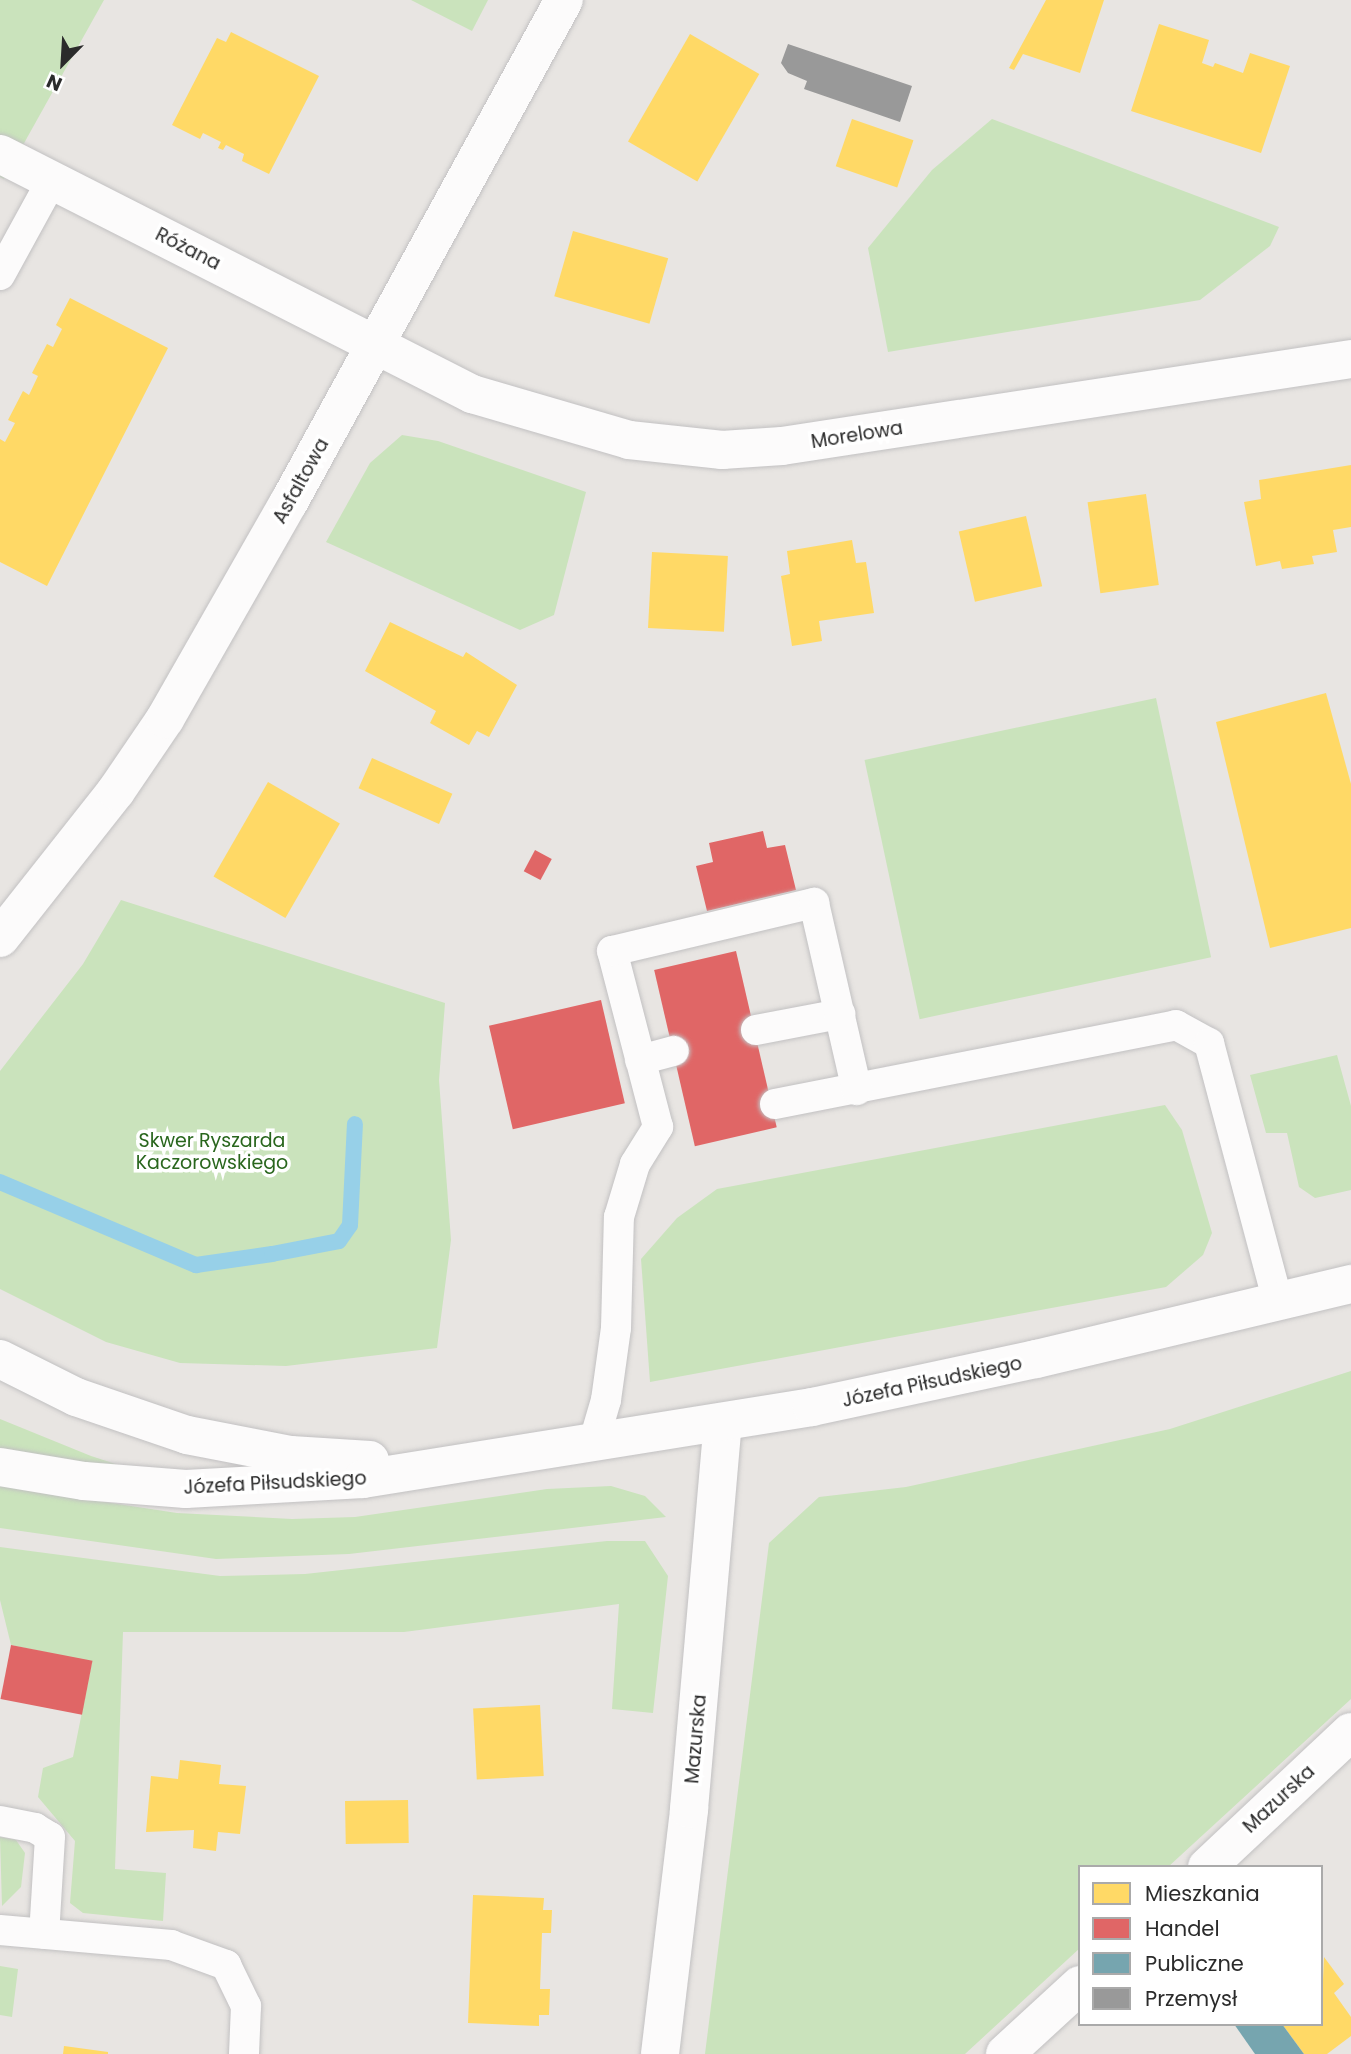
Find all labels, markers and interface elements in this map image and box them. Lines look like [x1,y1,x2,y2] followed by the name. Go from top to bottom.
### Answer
[28,28,98,98] north arrow
[42,67,66,98] text: N
[152,223,224,275] street label: Różana
[809,416,905,454] street label: Morelowa
[268,434,334,528] street label: Asfaltowa
[136,1130,288,1174] park label: Skwer Ryszarda Kaczorowskiego
[840,1352,1024,1412] street label: Józefa Piłsudskiego
[183,1467,367,1499] street label: Józefa Piłsudskiego
[681,1693,711,1785] street label: Mazurska
[1238,1760,1320,1838] street label: Mazurska
[1078,1865,1323,2026] legend
[1145,1879,1260,1908] text: Mieszkania
[1145,1914,1220,1943] text: Handel
[1145,1949,1244,1978] text: Publiczne
[1145,1984,1237,2013] text: Przemysł

